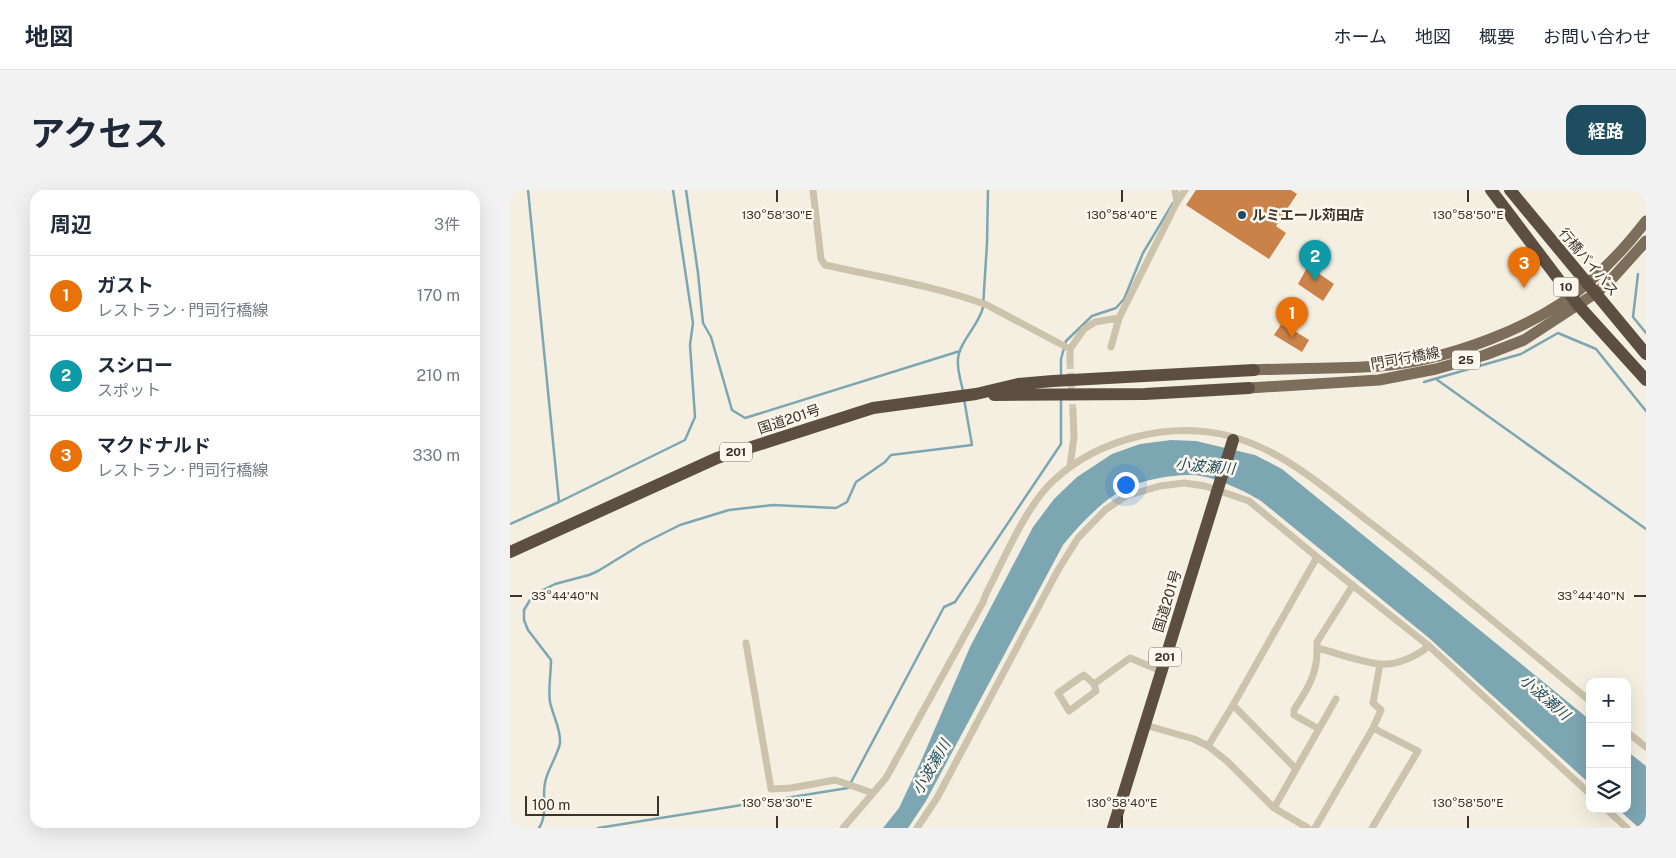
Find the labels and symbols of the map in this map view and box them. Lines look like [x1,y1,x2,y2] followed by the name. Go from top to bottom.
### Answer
[1252,207,1364,223] place label: ルミエール苅田店
[741,208,813,222] text: 130°58'30"E
[1086,208,1158,222] text: 130°58'40"E
[1432,208,1504,222] text: 130°58'50"E
[1236,209,1248,221] marker: ルミエール苅田店
[1556,225,1622,299] street label: 行橋バイパス
[1299,240,1331,281] pin: 2
[1508,247,1540,288] pin: 3
[1554,278,1578,296] road number: 10
[1276,297,1308,338] pin: 1
[1369,344,1441,372] street label: 門司行橋線
[1452,350,1480,370] road number: 25
[756,401,822,437] street label: 国道201号
[720,442,752,462] road number: 201
[1174,455,1238,477] water label: 小波瀬川
[1113,472,1139,498] your location
[1150,568,1184,634] street label: 国道201号
[531,589,599,603] text: 33°44'40"N
[1557,589,1625,603] text: 33°44'40"N
[1149,648,1181,667] road number: 201
[1517,671,1575,724] water label: 小波瀬川
[909,735,954,797] water label: 小波瀬川
[525,793,659,816] scale bar
[741,796,813,810] text: 130°58'30"E
[1086,796,1158,810] text: 130°58'40"E
[1432,796,1504,810] text: 130°58'50"E

